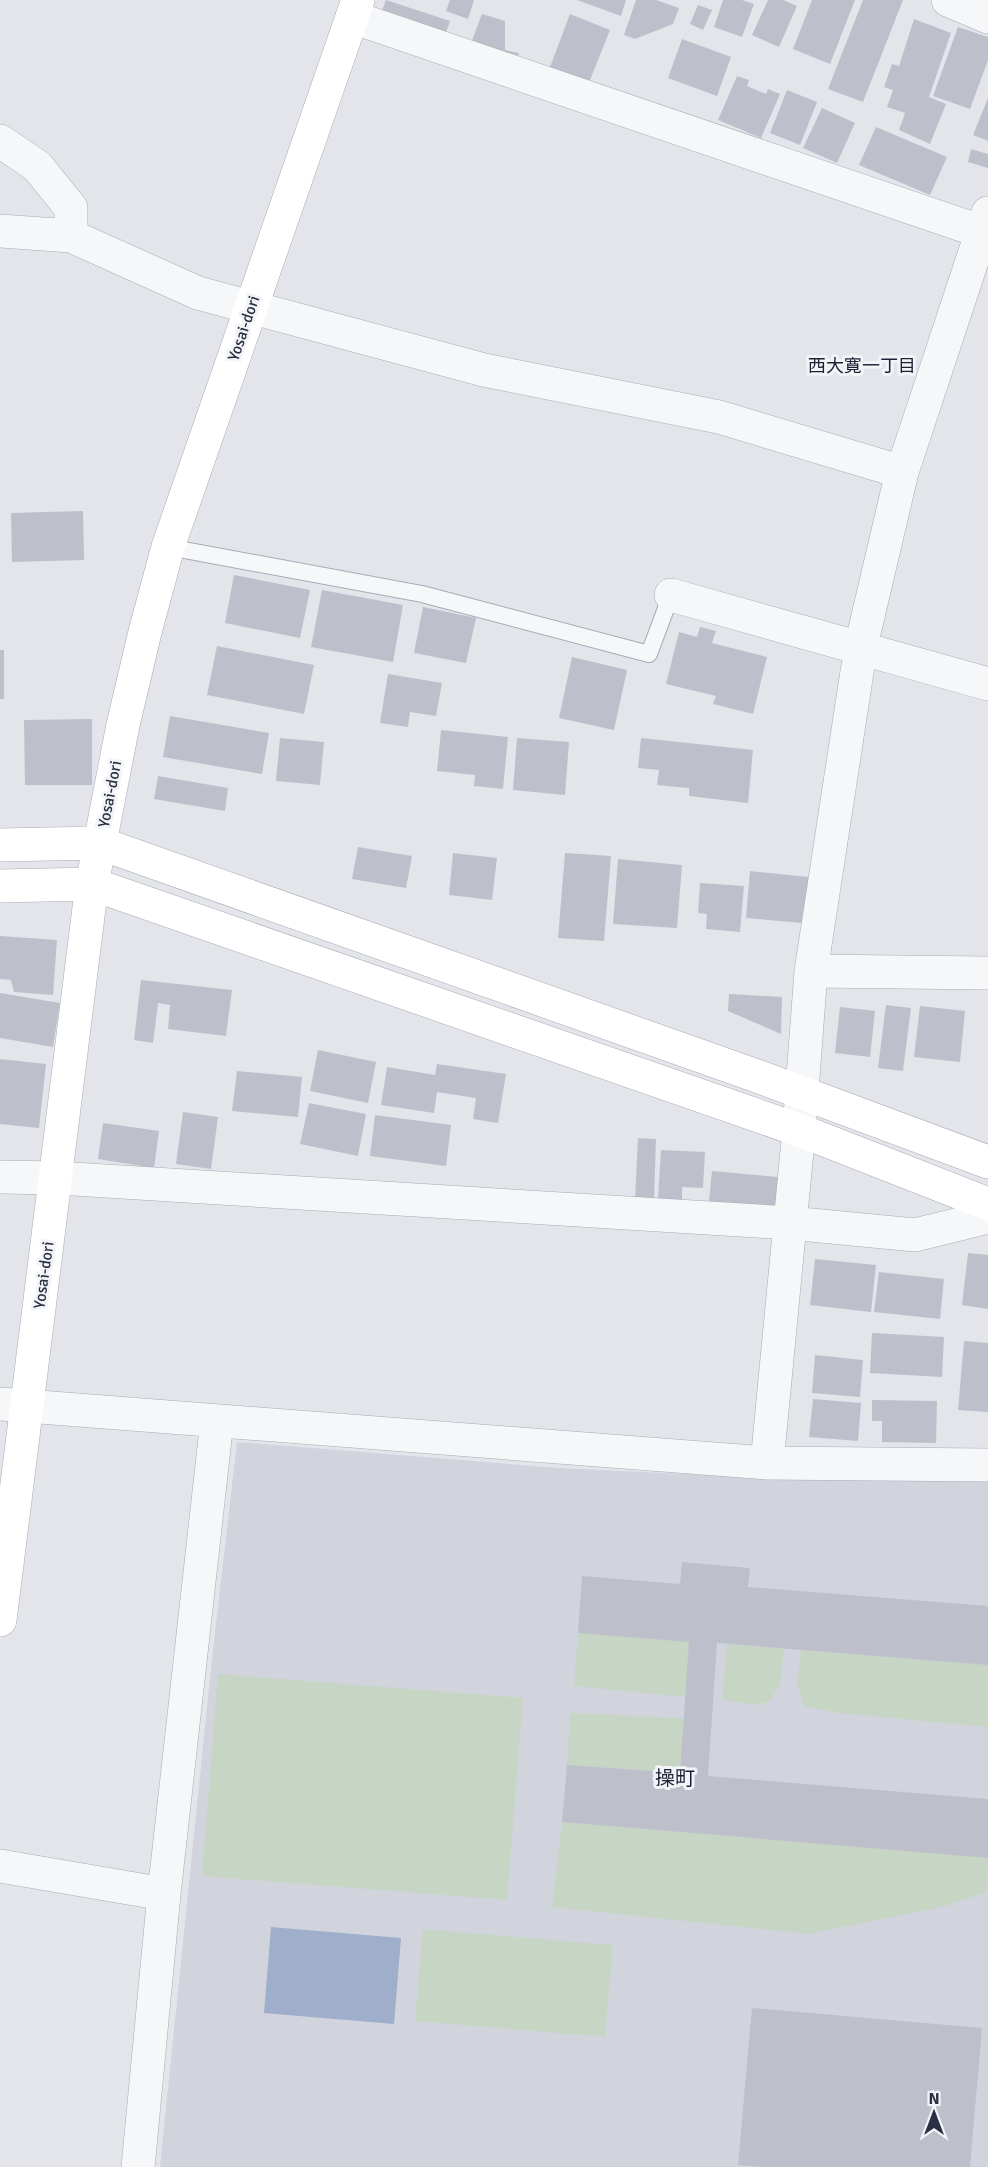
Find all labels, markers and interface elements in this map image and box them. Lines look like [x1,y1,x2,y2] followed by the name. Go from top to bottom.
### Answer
[223,293,264,364] street label: Yosai-dori
[808,355,916,377] district label: 西大寛一丁目
[94,759,126,829] street label: Yosai-dori
[29,1240,59,1310] street label: Yosai-dori
[655,1766,695,1791] district label: 操町
[904,2083,964,2143] north arrow
[928,2089,940,2109] text: N

